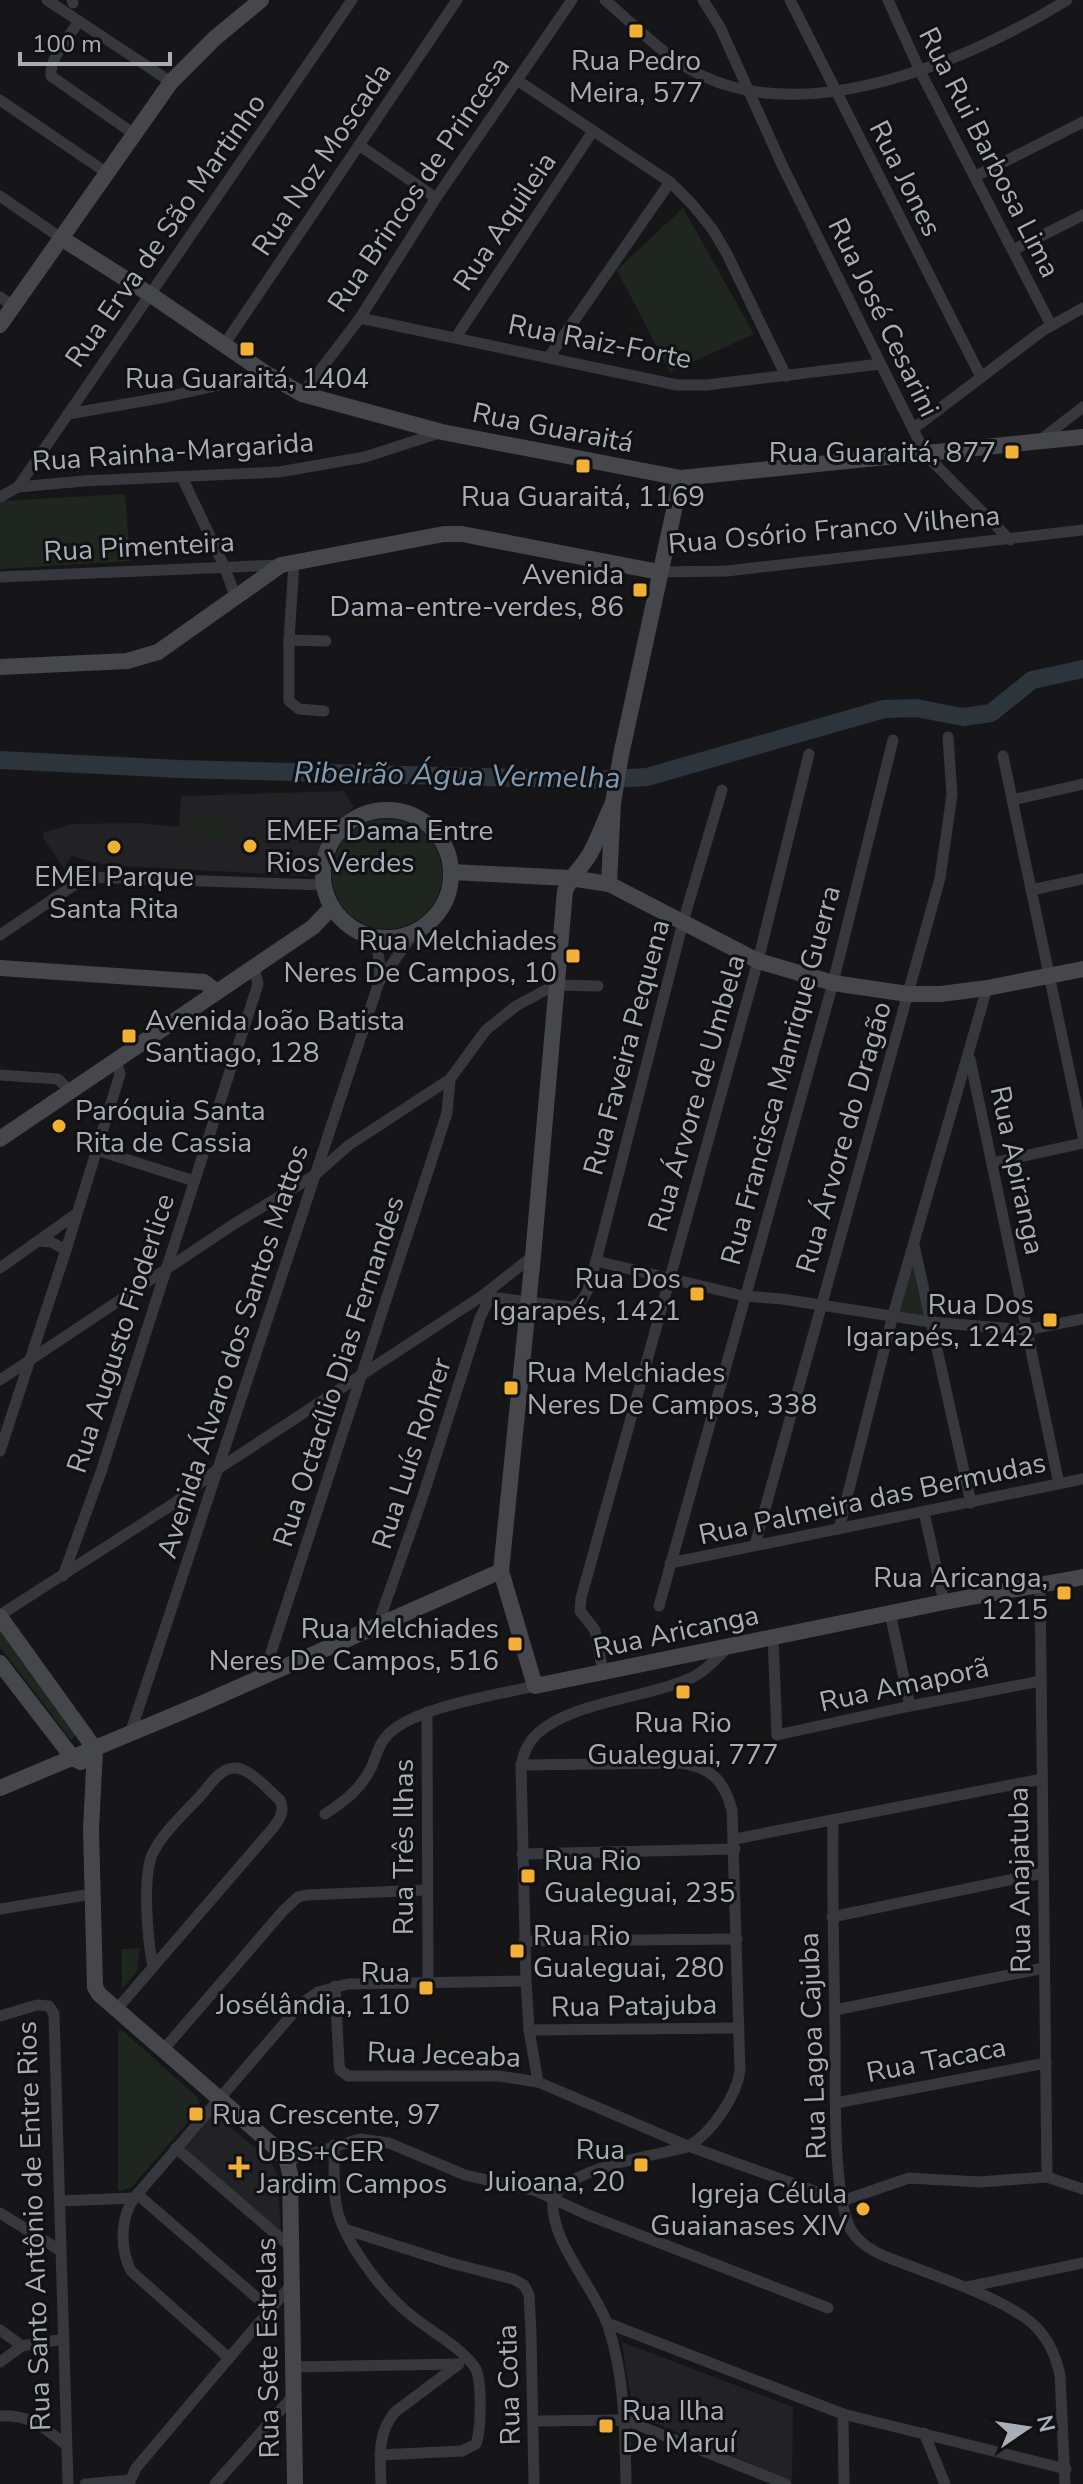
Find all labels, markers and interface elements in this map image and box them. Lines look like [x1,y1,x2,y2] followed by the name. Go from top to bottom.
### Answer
[20,16,170,66] scale bar
[909,21,1069,284] street label: Rua Rui Barbosa Lima
[627,22,645,40] marker: Rua Pedro Meira, 577
[32,28,102,60] text: 100 m
[569,42,703,112] place label: Rua Pedro Meira, 577
[319,49,519,320] street label: Rua Brincos de Princesa
[243,56,400,263] street label: Rua Noz Moscada
[57,86,275,375] street label: Rua Erva de São Martinho
[860,114,951,243] street label: Rua Jones
[444,145,565,298] street label: Rua Aquileia
[819,212,948,423] street label: Rua José Cesarini
[505,306,695,378] street label: Rua Raiz-Forte
[238,340,256,358] marker: Rua Guaraitá, 1404
[125,360,369,398] place label: Rua Guaraitá, 1404
[469,394,637,462] street label: Rua Guaraitá
[31,423,315,481] street label: Rua Rainha-Margarida
[769,434,996,472] place label: Rua Guaraitá, 877
[1003,443,1021,461] marker: Rua Guaraitá, 877
[574,457,592,475] marker: Rua Guaraitá, 1169
[461,478,705,516] place label: Rua Guaraitá, 1169
[667,497,1002,563] street label: Rua Osório Franco Vilhena
[43,523,236,571] street label: Rua Pimenteira
[330,556,624,626] place label: Avenida Dama-entre-verdes, 86
[631,581,649,599] marker: Avenida Dama-entre-verdes, 86
[293,752,621,799] water label: Ribeirão Água Vermelha
[266,812,494,882] place label: EMEF Dama Entre Rios Verdes
[241,837,259,855] marker: EMEF Dama Entre Rios Verdes
[105,838,123,856] marker: EMEI Parque Santa Rita
[34,858,194,928] place label: EMEI Parque Santa Rita
[712,882,850,1269] street label: Rua Francisca Manrique Guerra
[575,915,679,1179] street label: Rua Faveira Pequena
[284,922,557,992] place label: Rua Melchiades Neres De Campos, 10
[564,947,582,965] marker: Rua Melchiades Neres De Campos, 10
[639,950,755,1236] street label: Rua Árvore de Umbela
[787,997,901,1278] street label: Rua Árvore do Dragão
[145,1002,405,1072] place label: Avenida João Batista Santiago, 128
[120,1027,138,1045] marker: Avenida João Batista Santiago, 128
[981,1082,1053,1258] street label: Rua Apiranga
[75,1092,265,1162] place label: Paróquia Santa Rita de Cassia
[50,1117,68,1135] marker: Paróquia Santa Rita de Cassia
[148,1140,318,1563] street label: Avenida Álvaro dos Santos Mattos
[58,1189,184,1478] street label: Rua Augusto Fioderlice
[264,1191,414,1552] street label: Rua Octacílio Dias Fernandes
[493,1260,681,1330] place label: Rua Dos Igarapés, 1421
[688,1285,706,1303] marker: Rua Dos Igarapés, 1421
[846,1286,1034,1356] place label: Rua Dos Igarapés, 1242
[1041,1311,1059,1329] marker: Rua Dos Igarapés, 1242
[363,1353,461,1554] street label: Rua Luís Rohrer
[527,1354,817,1424] place label: Rua Melchiades Neres De Campos, 338
[502,1379,520,1397] marker: Rua Melchiades Neres De Campos, 338
[695,1444,1049,1554] street label: Rua Palmeira das Bermudas
[873,1559,1048,1629] place label: Rua Aricanga, 1215
[1055,1584,1073,1602] marker: Rua Aricanga, 1215
[590,1596,762,1668] street label: Rua Aricanga
[209,1610,499,1680] place label: Rua Melchiades Neres De Campos, 516
[506,1635,524,1653] marker: Rua Melchiades Neres De Campos, 516
[816,1648,992,1721] street label: Rua Amaporã
[674,1683,692,1701] marker: Rua Rio Gualeguai, 777
[587,1704,779,1774] place label: Rua Rio Gualeguai, 777
[385,1759,423,1935] street label: Rua Três Ilhas
[999,1787,1041,1973] street label: Rua Anajatuba
[544,1842,735,1912] place label: Rua Rio Gualeguai, 235
[519,1867,537,1885] marker: Rua Rio Gualeguai, 235
[533,1917,724,1987] place label: Rua Rio Gualeguai, 280
[790,1932,836,2160] street label: Rua Lagoa Cajuba
[508,1942,526,1960] marker: Rua Rio Gualeguai, 280
[215,1954,410,2024] place label: Rua Josélândia, 110
[417,1979,435,1997] marker: Rua Josélândia, 110
[550,1986,718,2026] street label: Rua Patajuba
[8,2020,60,2432] street label: Rua Santo Antônio de Entre Rios
[863,2028,1009,2092] street label: Rua Tacaca
[366,2033,522,2077] street label: Rua Jeceaba
[212,2096,441,2134] place label: Rua Crescente, 97
[187,2105,205,2123] marker: Rua Crescente, 97
[484,2131,625,2201] place label: Rua Juioana, 20
[256,2133,447,2203] place label: UBS+CER Jardim Campos
[228,2156,250,2178] marker: UBS+CER Jardim Campos
[632,2156,650,2174] marker: Rua Juioana, 20
[650,2175,848,2245] place label: Igreja Célula Guaianases XIV
[854,2200,872,2218] marker: Igreja Célula Guaianases XIV
[247,2237,289,2459] street label: Rua Sete Estrelas
[488,2324,530,2446] street label: Rua Cotia
[987,2388,1067,2468] north arrow
[622,2392,737,2462] place label: Rua Ilha De Maruí
[1029,2412,1062,2435] text: N
[597,2417,615,2435] marker: Rua Ilha De Maruí

